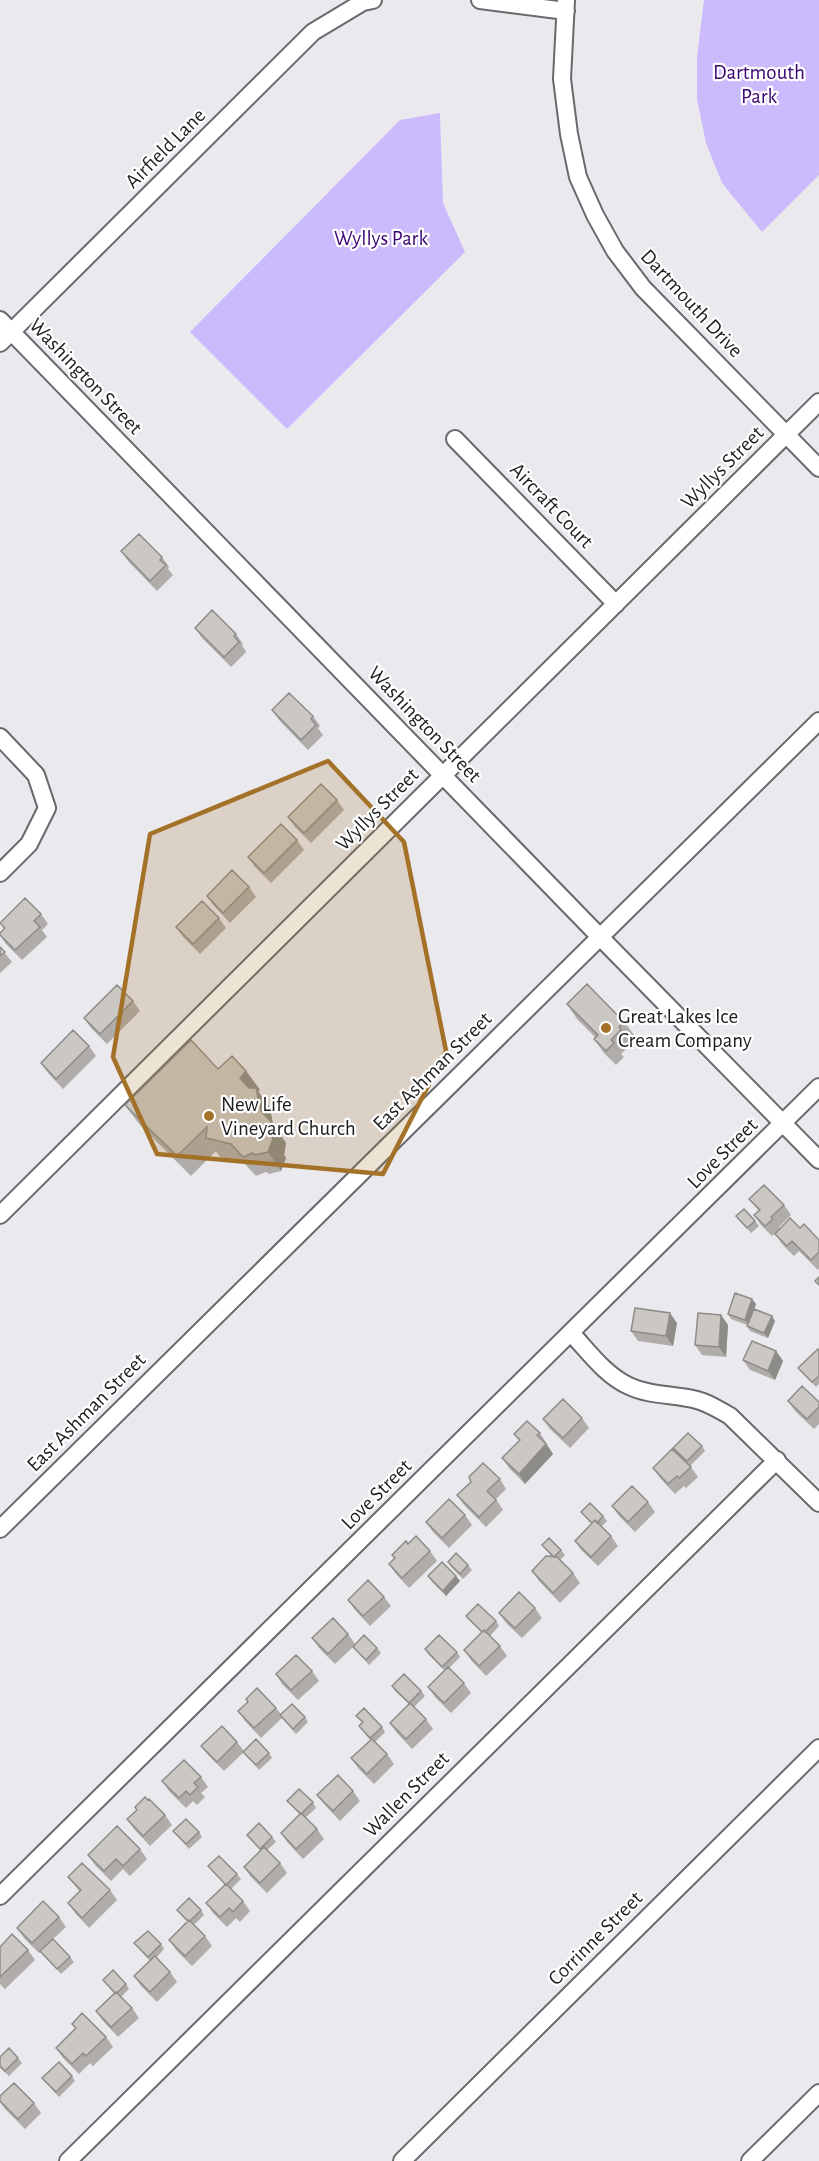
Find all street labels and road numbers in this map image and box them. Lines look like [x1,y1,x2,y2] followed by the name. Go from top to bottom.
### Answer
[121,104,209,192] street label: Airfield Lane
[637,245,747,361] street label: Dartmouth Drive
[25,314,146,439] street label: Washington Street
[677,422,768,513] street label: Wyllys Street
[506,459,597,552] street label: Aircraft Court
[364,662,485,787] street label: Washington Street
[332,764,423,855] street label: Wyllys Street
[369,1008,496,1135] street label: East Ashman Street
[683,1114,762,1192] street label: Love Street
[23,1349,150,1476] street label: East Ashman Street
[337,1455,416,1533] street label: Love Street
[360,1747,453,1841] street label: Wallen Street
[544,1887,647,1989] street label: Corrinne Street

